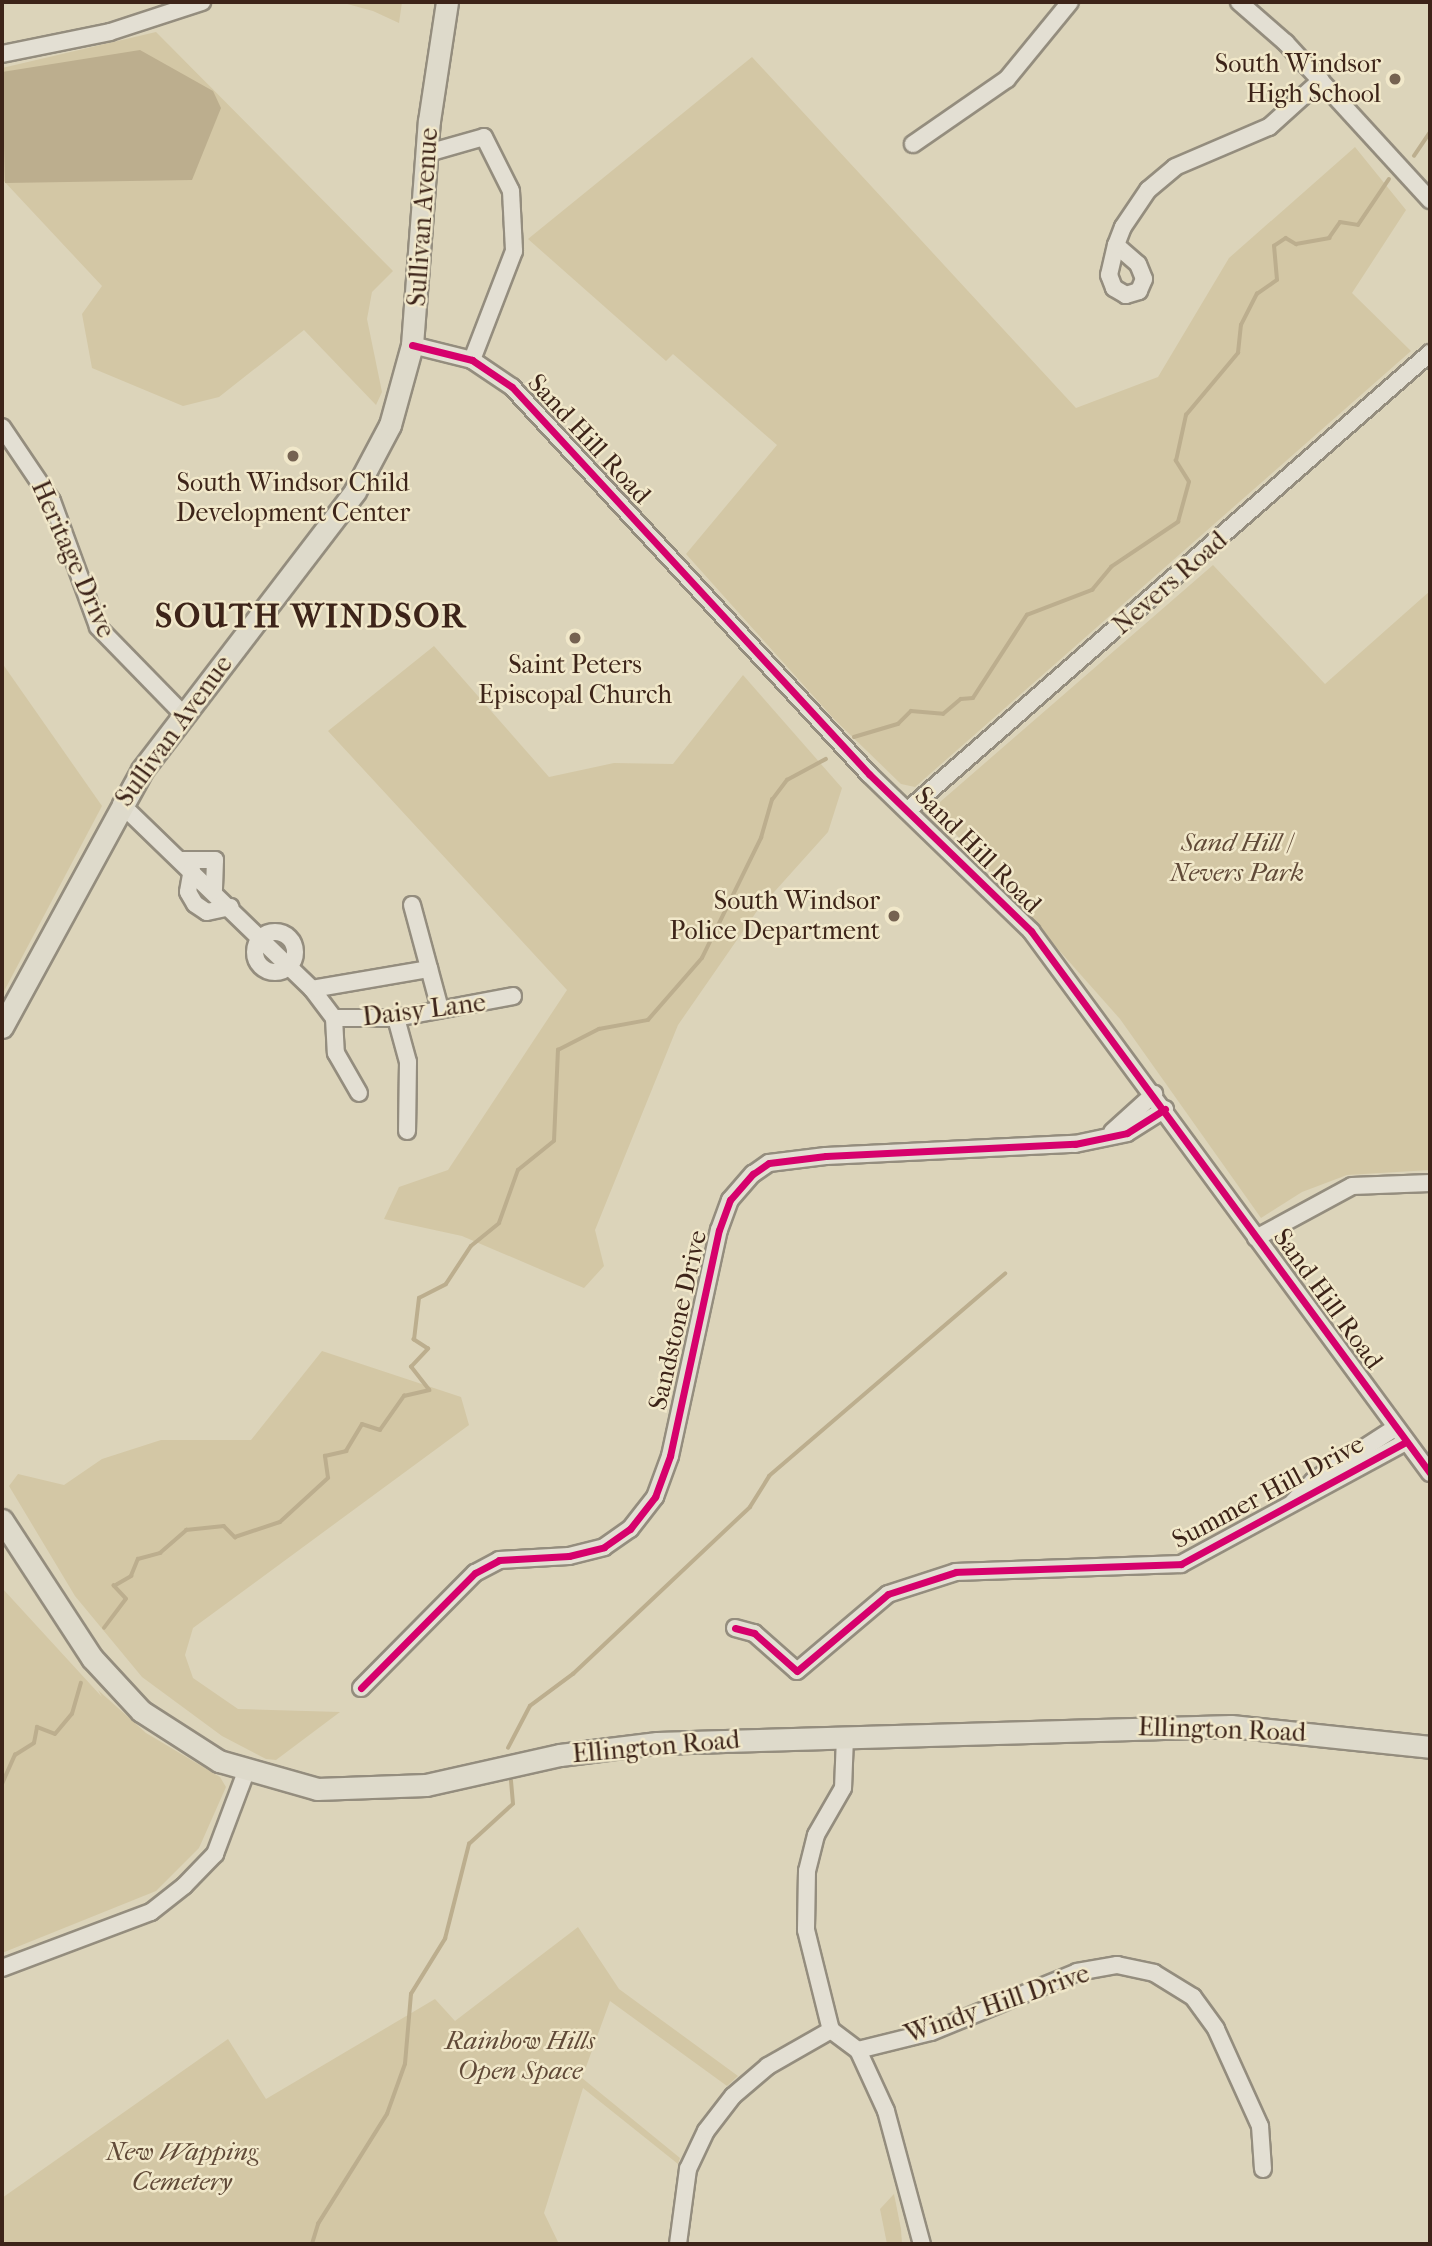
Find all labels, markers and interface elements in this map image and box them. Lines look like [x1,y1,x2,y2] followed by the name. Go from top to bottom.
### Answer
[1215,48,1381,110] place label: South Windsor High School
[1387,71,1403,87] marker: South Windsor High School
[401,127,445,307] street label: Sullivan Avenue
[521,368,657,510] street label: Sand Hill Road
[285,448,301,464] marker: South Windsor Child Development Center
[176,467,410,528] place label: South Windsor Child Development Center
[24,476,122,642] street label: Heritage Drive
[1106,525,1234,641] street label: Nevers Road
[157,597,465,637] district label: SOUTH WINDSOR
[567,630,583,646] marker: Saint Peters Episcopal Church
[109,649,239,813] street label: Sullivan Avenue
[478,649,672,710] place label: Saint Peters Episcopal Church
[908,780,1048,920] street label: Sand Hill Road
[1170,827,1304,888] park label: Sand Hill / Nevers Park
[669,885,880,946] place label: South Windsor Police Department
[886,908,902,924] marker: South Windsor Police Department
[361,987,487,1033] street label: Daisy Lane
[1267,1223,1389,1375] street label: Sand Hill Road
[642,1227,714,1413] street label: Sandstone Drive
[1167,1428,1369,1556] street label: Summer Hill Drive
[1137,1711,1307,1749] street label: Ellington Road
[571,1724,741,1770] street label: Ellington Road
[901,1958,1093,2050] street label: Windy Hill Drive
[445,2025,595,2086] park label: Rainbow Hills Open Space
[106,2136,258,2198] park label: New Wapping Cemetery

